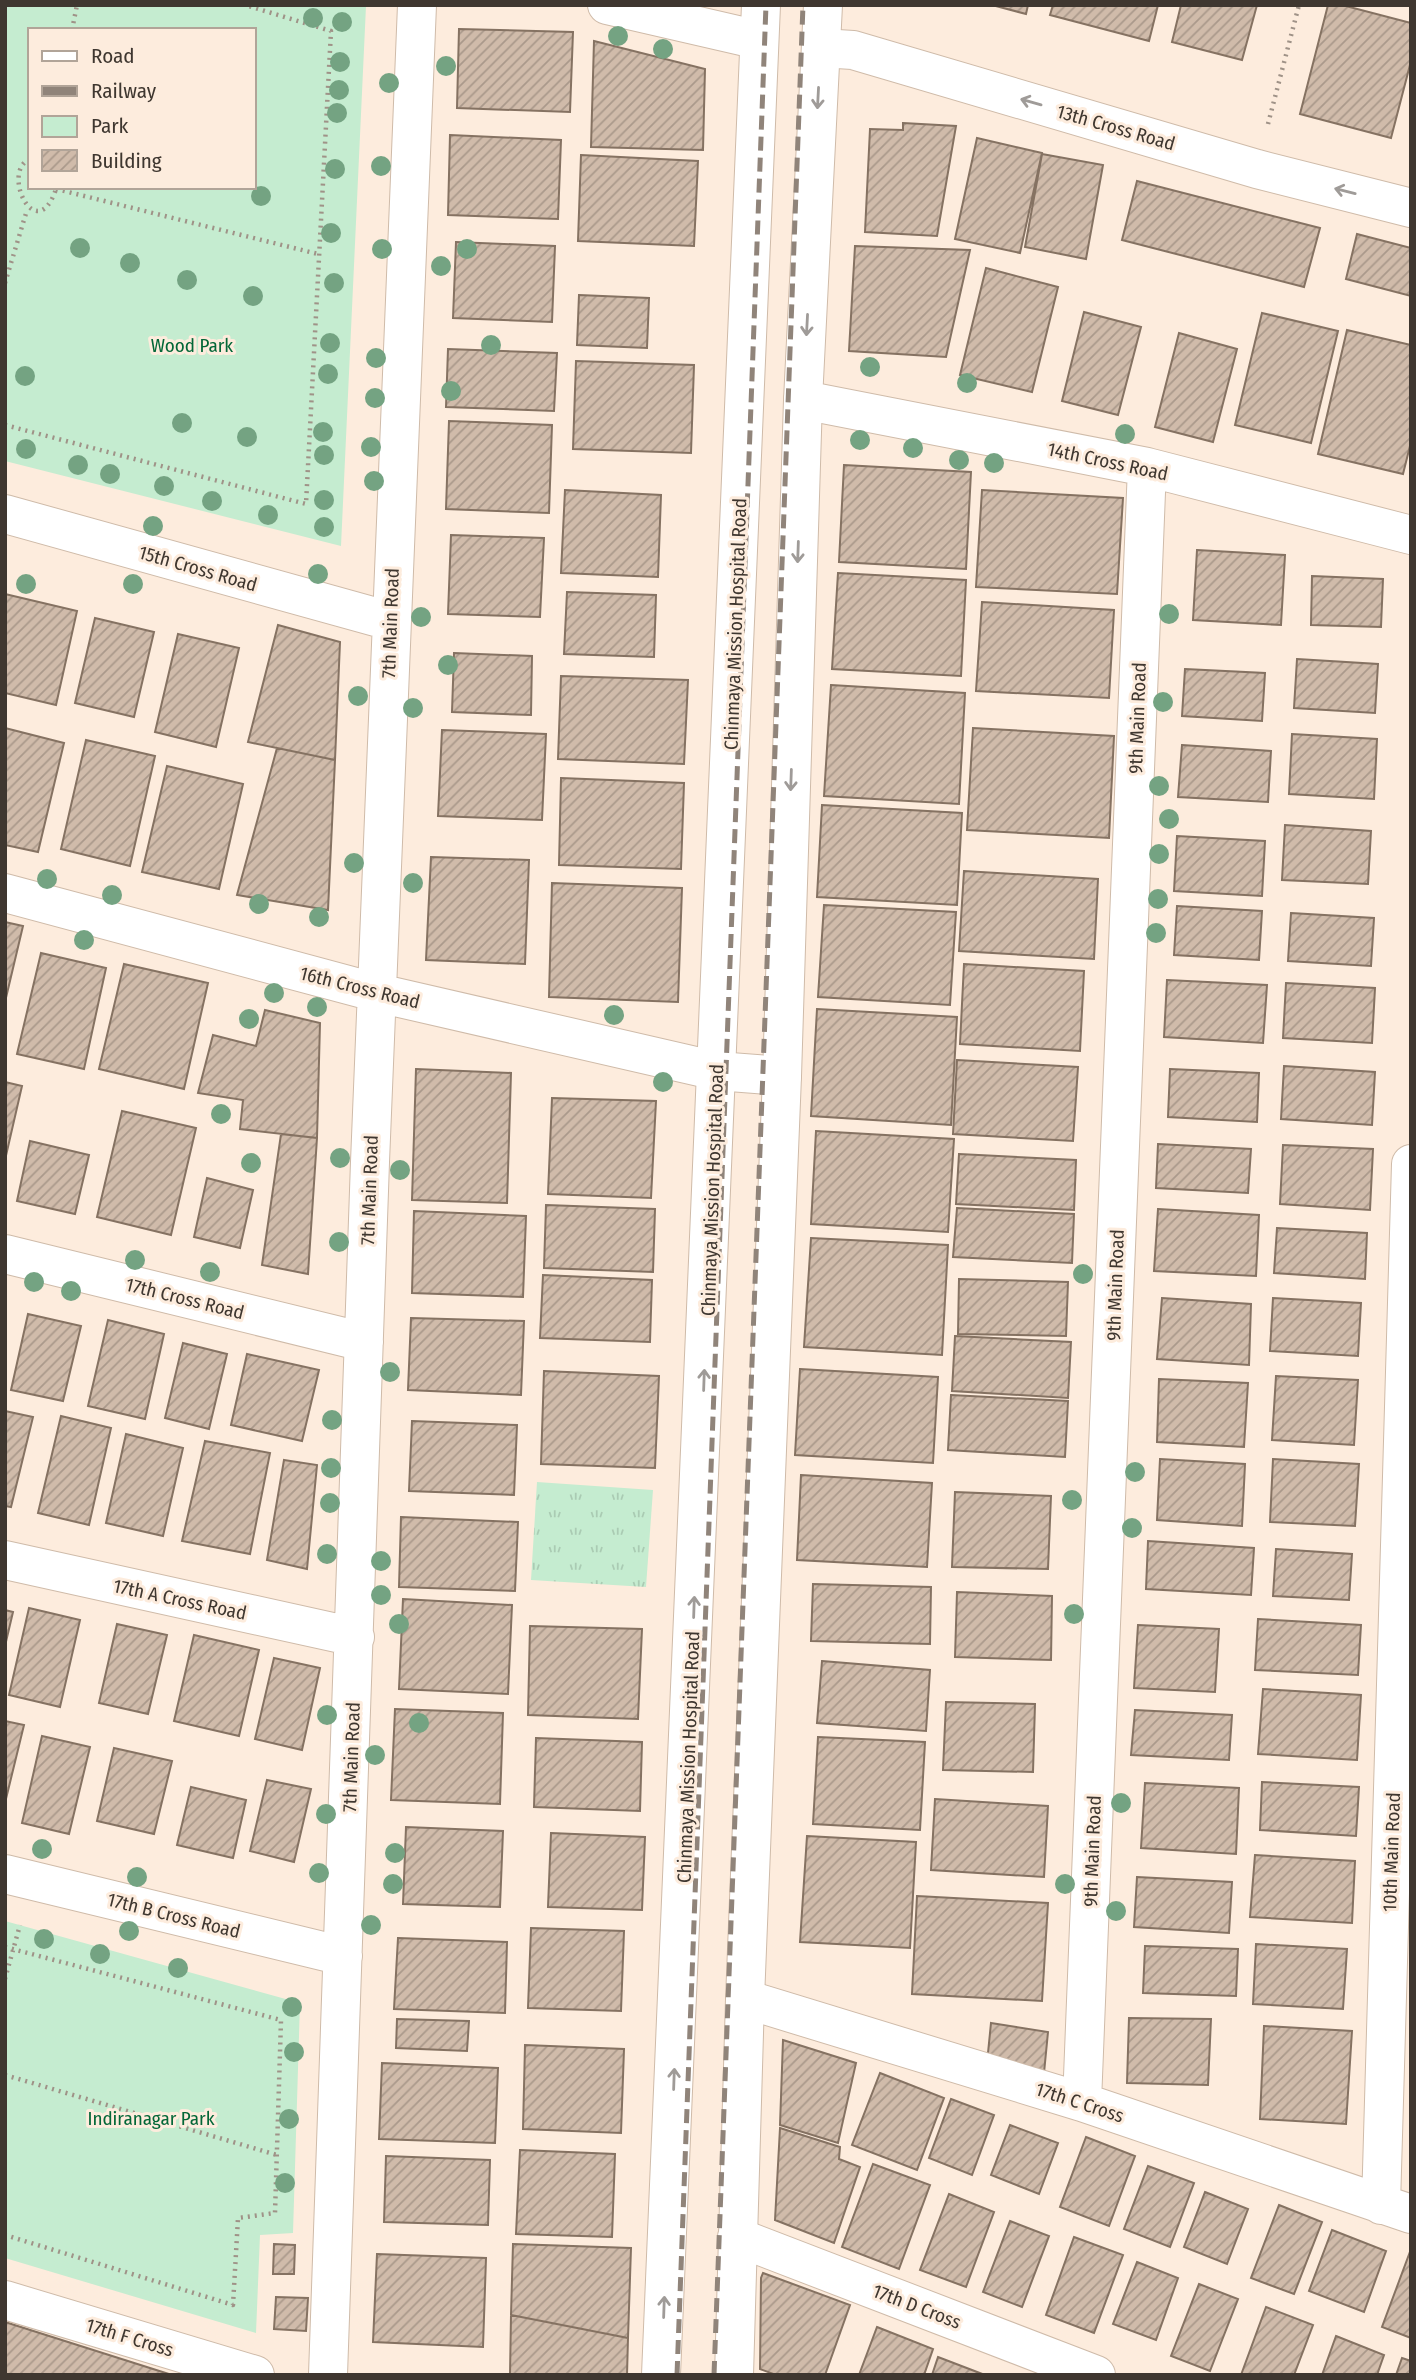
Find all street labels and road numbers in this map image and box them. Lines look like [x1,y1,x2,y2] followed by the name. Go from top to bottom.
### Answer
[1054,100,1178,155] street label: 13th Cross Road
[1046,437,1170,485] street label: 14th Cross Road
[720,498,751,750] street label: Chinmaya Mission Hospital Road
[136,541,260,596] street label: 15th Cross Road
[377,568,404,678] street label: 7th Main Road
[1124,662,1151,774] street label: 9th Main Road
[297,961,422,1014] street label: 16th Cross Road
[697,1064,728,1316] street label: Chinmaya Mission Hospital Road
[356,1135,383,1245] street label: 7th Main Road
[1102,1229,1129,1341] street label: 9th Main Road
[123,1273,246,1324] street label: 17th Cross Road
[111,1574,249,1625] street label: 17th A Cross Road
[673,1631,704,1883] street label: Chinmaya Mission Hospital Road
[338,1702,365,1812] street label: 7th Main Road
[1378,1792,1405,1912] street label: 10th Main Road
[1079,1795,1106,1907] street label: 9th Main Road
[105,1888,243,1943] street label: 17th B Cross Road
[1033,2077,1127,2128] street label: 17th C Cross
[869,2279,964,2334] street label: 17th D Cross
[83,2313,176,2362] street label: 17th F Cross

